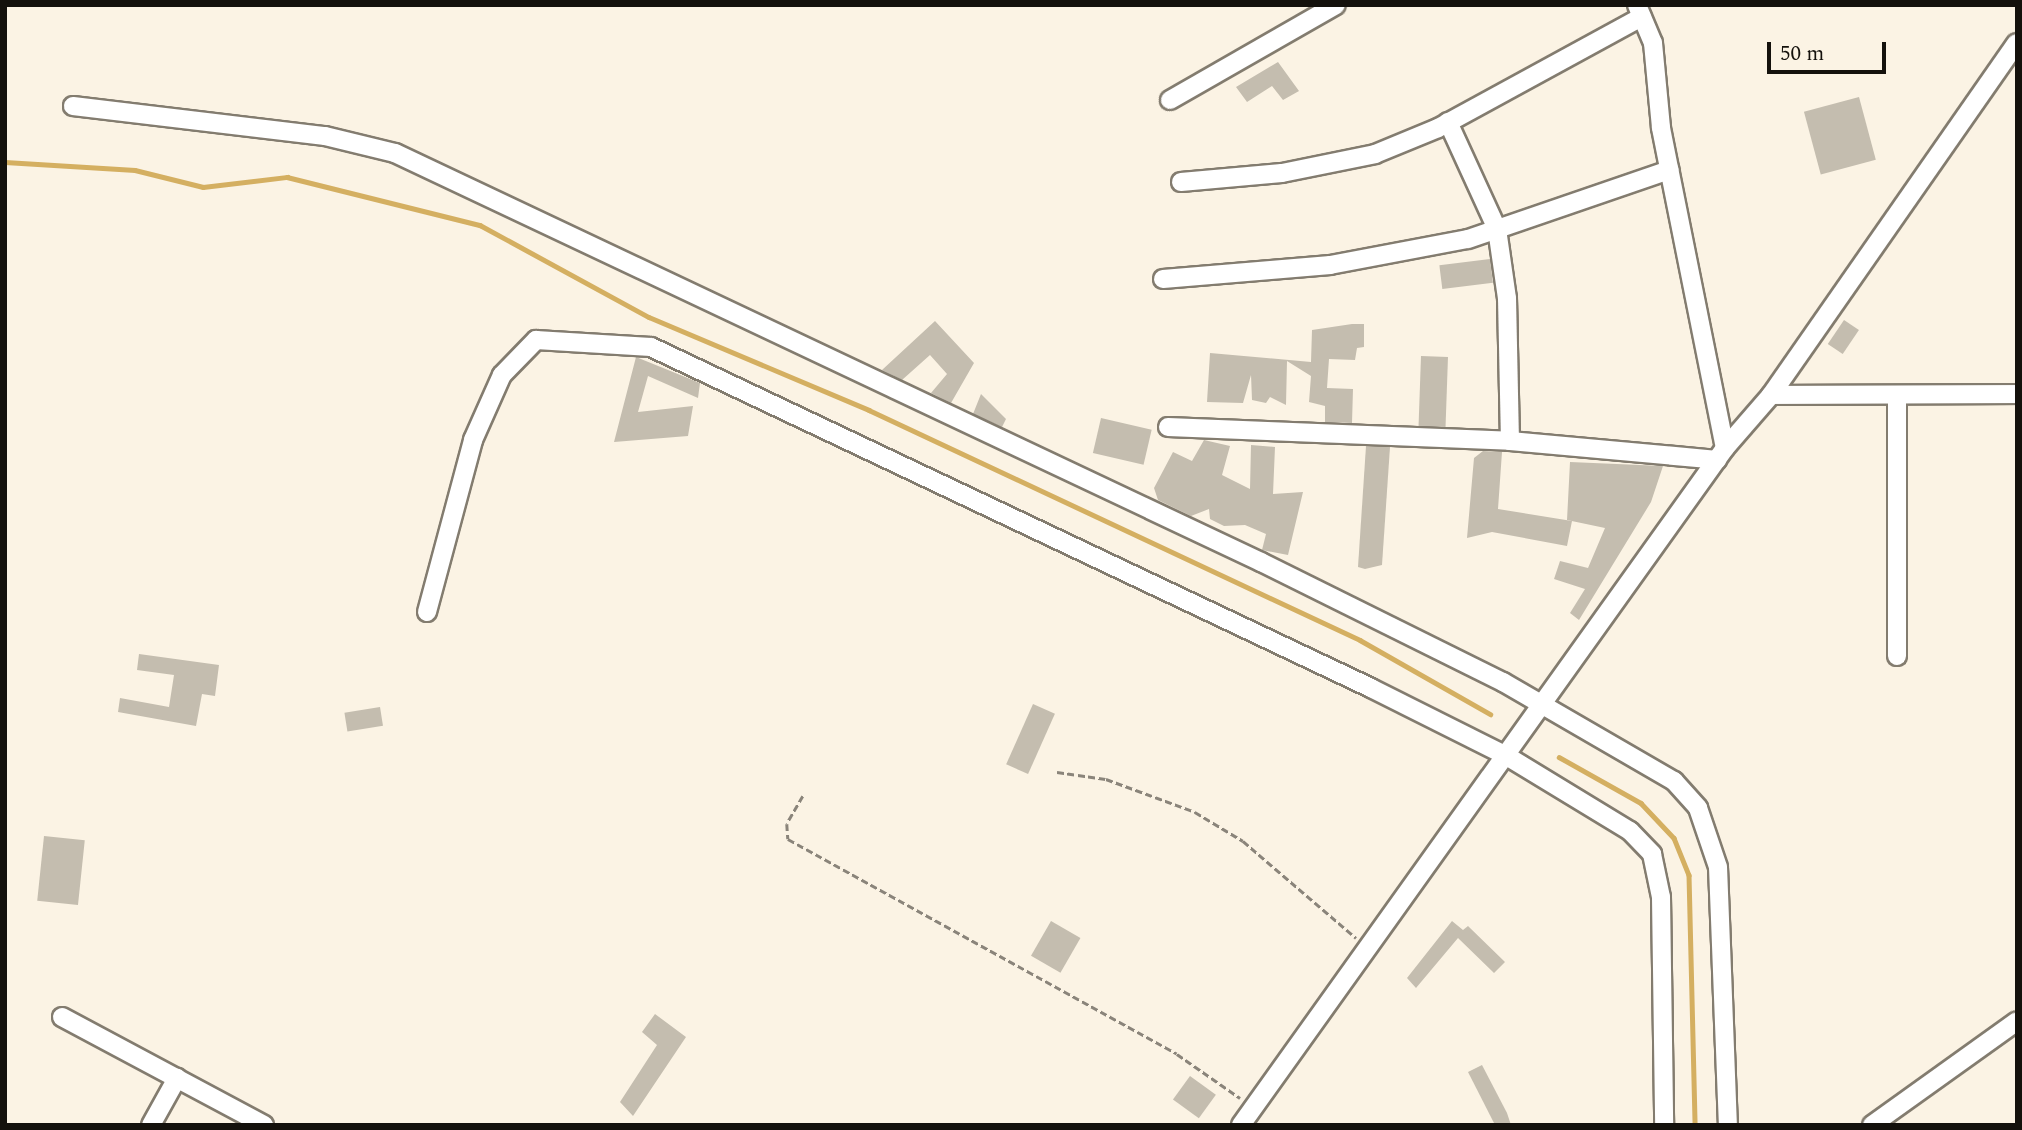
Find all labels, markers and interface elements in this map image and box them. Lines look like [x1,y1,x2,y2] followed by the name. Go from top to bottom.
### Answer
[1770,28,1889,72] scale bar
[1780,38,1824,70] text: 50 m

